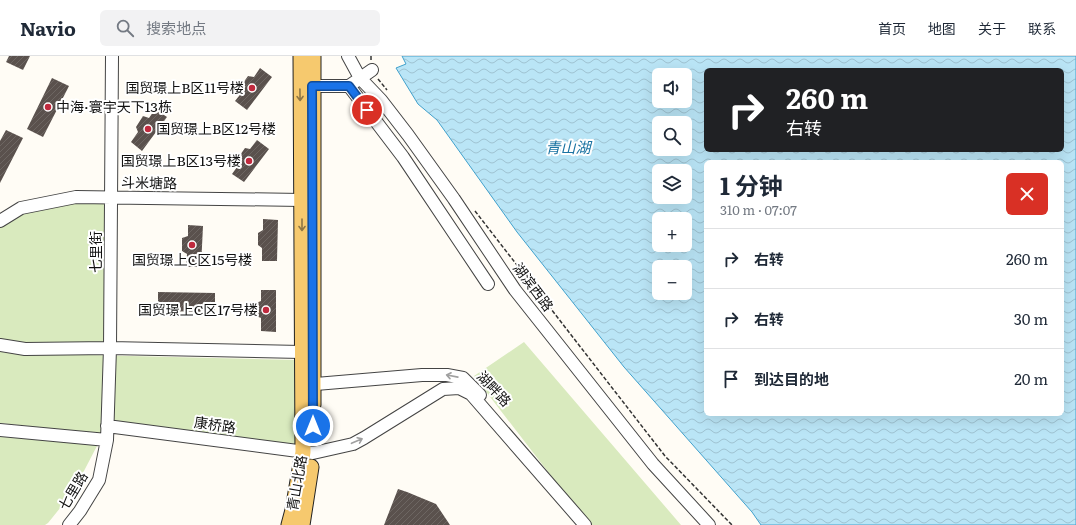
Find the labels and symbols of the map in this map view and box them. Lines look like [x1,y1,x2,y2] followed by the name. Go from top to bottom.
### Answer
[125,77,244,97] place label: 国贸璟上B区11号楼
[247,83,257,93] marker: 国贸璟上B区11号楼
[296,88,304,101] one-way arrow
[350,93,384,127] pin
[56,96,172,116] place label: 中海·寰宇天下13栋
[43,102,53,112] marker: 中海·寰宇天下13栋
[156,118,276,138] place label: 国贸璟上B区12号楼
[143,124,153,134] marker: 国贸璟上B区12号楼
[545,135,592,158] water label: 青山湖
[120,150,241,170] place label: 国贸璟上B区13号楼
[244,156,254,166] marker: 国贸璟上B区13号楼
[121,172,177,192] street label: 斗米塘路
[298,218,306,231] one-way arrow
[85,231,105,273] street label: 七里街
[187,240,197,250] marker: 国贸璟上C区15号楼
[132,249,252,269] place label: 国贸璟上C区15号楼
[509,258,559,315] street label: 湖滨西路
[138,299,258,319] place label: 国贸璟上C区17号楼
[261,305,271,315] marker: 国贸璟上C区17号楼
[473,366,516,410] street label: 湖畔路
[445,372,458,380] one-way arrow
[292,405,334,447] position arrow
[193,411,237,437] street label: 康桥路
[350,437,362,445] one-way arrow
[281,454,311,512] street label: 青山北路
[53,467,92,514] street label: 七里路

